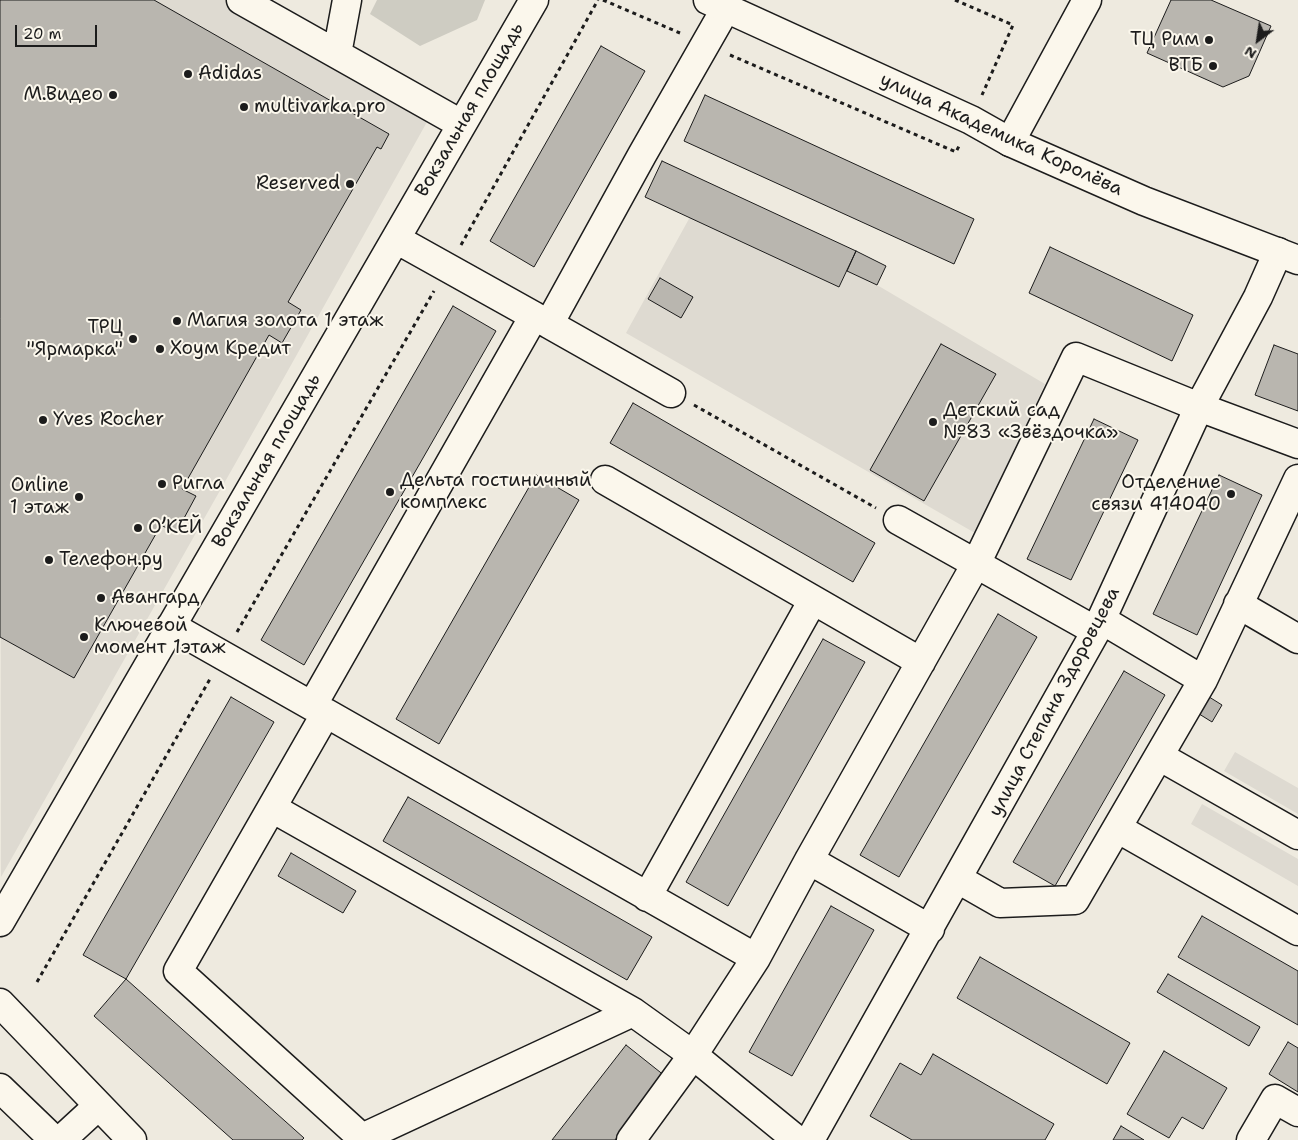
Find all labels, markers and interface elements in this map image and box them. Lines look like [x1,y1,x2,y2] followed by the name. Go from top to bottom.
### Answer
[18,15,100,47] scale bar
[1233,15,1283,65] north arrow
[411,19,529,201] street label: Вокзальная площадь
[23,24,62,44] text: 20 m
[1130,29,1199,51] place label: ТЦ Рим
[1203,34,1215,46] marker: ТЦ Рим
[1241,42,1260,63] text: N
[1168,55,1203,77] place label: ВТБ
[1207,60,1219,72] marker: ВТБ
[198,63,262,85] place label: Adidas
[182,68,194,80] marker: Adidas
[876,69,1126,201] street label: улица Академика Королёва
[23,84,103,106] place label: М.Видео
[107,89,119,101] marker: М.Видео
[254,96,386,118] place label: multivarka.pro
[238,101,250,113] marker: multivarka.pro
[256,173,340,195] place label: Reserved
[344,178,356,190] marker: Reserved
[187,310,383,332] place label: Магия золота 1 этаж
[171,315,183,327] marker: Магия золота 1 этаж
[27,317,123,361] place label: ТРЦ "Ярмарка"
[127,333,139,345] marker: ТРЦ "Ярмарка"
[170,338,291,360] place label: Хоум Кредит
[154,343,166,355] marker: Хоум Кредит
[208,370,326,552] street label: Вокзальная площадь
[943,400,1118,444] place label: Детский сад №83 «Звёздочка»
[53,409,164,431] place label: Yves Rocher
[37,414,49,426] marker: Yves Rocher
[927,416,939,428] marker: Детский сад №83 «Звёздочка»
[400,470,591,514] place label: Дельта гостиничный комплекс
[1091,472,1221,516] place label: Отделение связи 414040
[172,473,224,495] place label: Ригла
[10,475,69,519] place label: Online 1 этаж
[156,478,168,490] marker: Ригла
[384,486,396,498] marker: Дельта гостиничный комплекс
[1225,488,1237,500] marker: Отделение связи 414040
[73,491,85,503] marker: Online 1 этаж
[148,517,202,539] place label: О’КЕЙ
[132,522,144,534] marker: О’КЕЙ
[59,549,163,571] place label: Телефон.ру
[43,554,55,566] marker: Телефон.ру
[985,583,1125,821] street label: улица Степана Здоровцева
[111,587,199,609] place label: Авангард
[95,592,107,604] marker: Авангард
[94,615,226,659] place label: Ключевой момент 1этаж
[78,631,90,643] marker: Ключевой момент 1этаж

